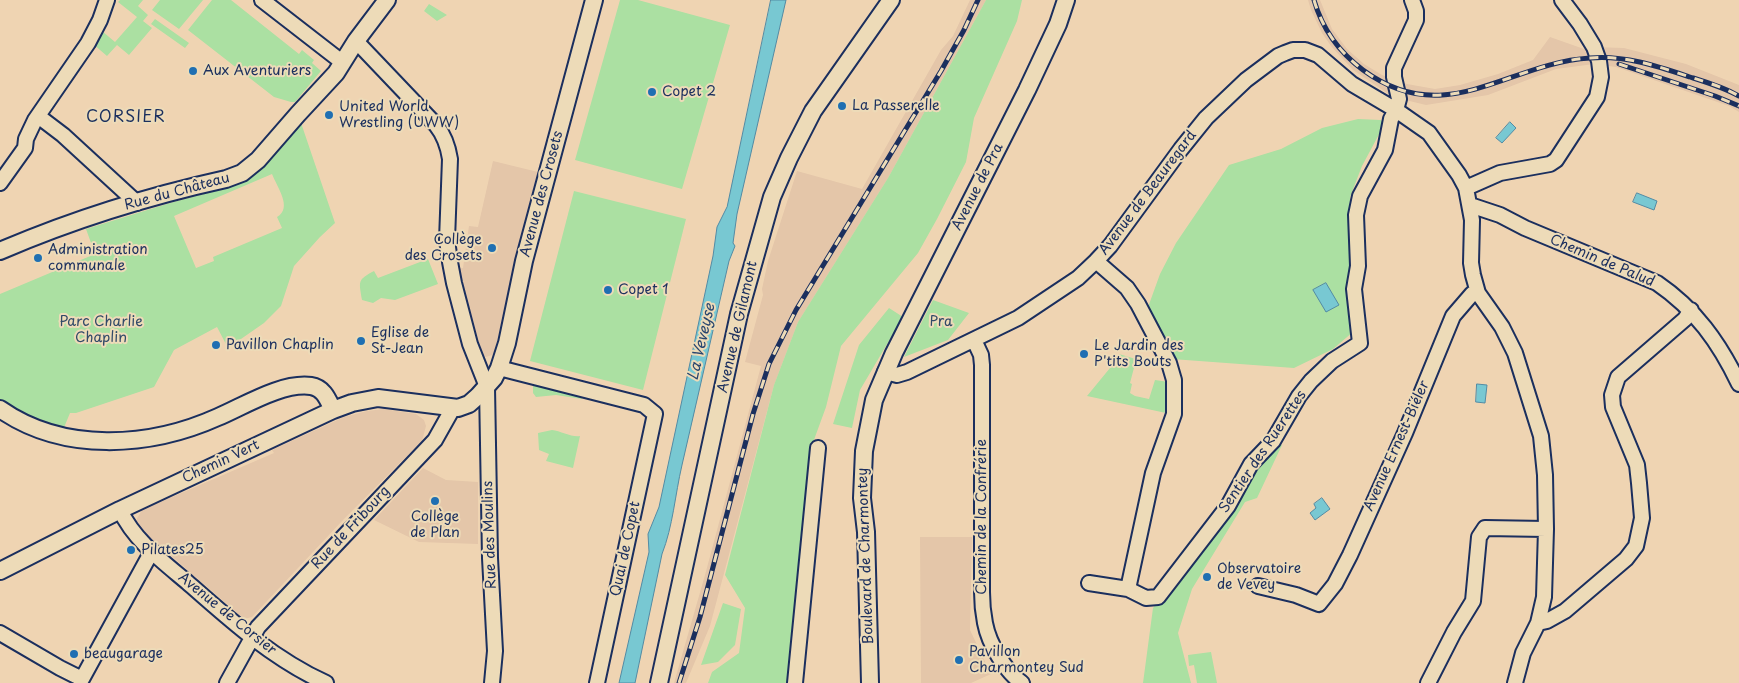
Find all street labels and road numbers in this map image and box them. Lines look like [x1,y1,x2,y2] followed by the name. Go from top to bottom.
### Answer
[1096,127,1200,259] street label: Avenue de Beauregard
[517,129,567,259] street label: Avenue des Crosets
[949,141,1007,233] street label: Avenue de Pra
[122,170,232,214] street label: Rue du Château
[1547,231,1657,291] street label: Chemin de Palud
[715,259,761,395] street label: Avenue de Gilamont
[1361,378,1433,514] street label: Avenue Ernest-Biéler
[1216,388,1310,516] street label: Sentier des Ruerettes
[180,437,262,487] street label: Chemin Vert
[974,439,990,595] street label: Chemin de la Confrérie
[855,467,877,645] street label: Boulevard de Charmontey
[480,481,500,589] street label: Rue des Moulins
[308,483,394,573] street label: Rue de Fribourg
[608,500,644,598] street label: Quai de Copet
[175,569,279,659] street label: Avenue de Corsier

